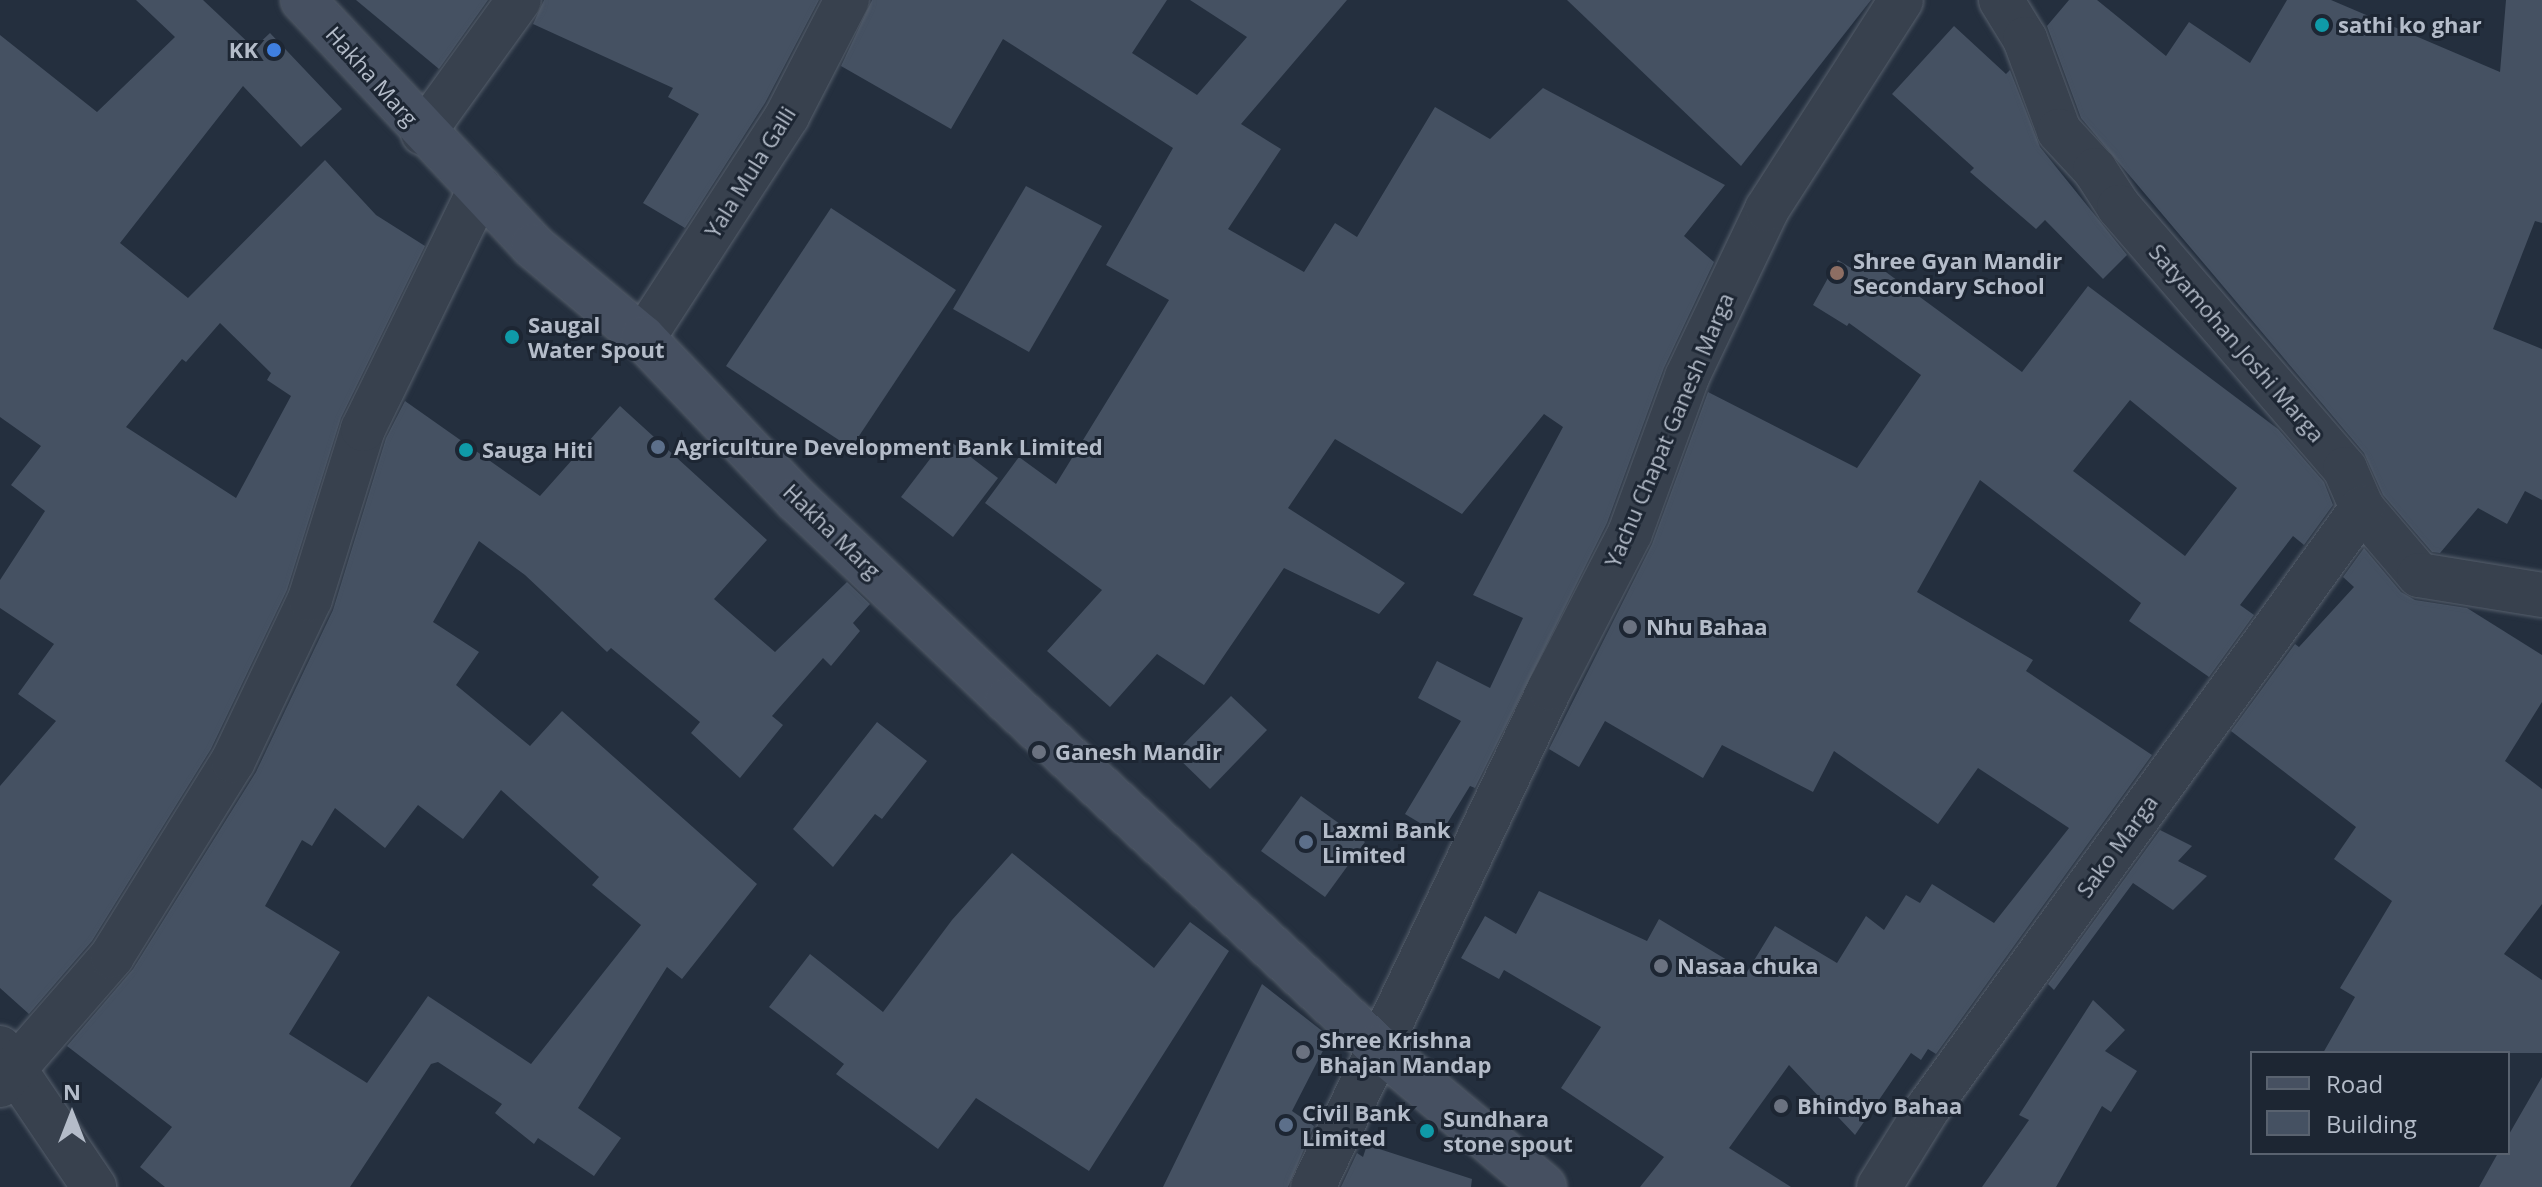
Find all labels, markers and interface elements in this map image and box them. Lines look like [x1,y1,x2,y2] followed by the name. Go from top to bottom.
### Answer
[2338,12,2482,38] place label: sathi ko ghar
[2313,16,2331,34] marker: sathi ko ghar
[321,21,423,131] street label: Hakha Marg
[229,37,258,63] place label: KK
[265,41,283,59] marker: KK
[699,102,801,242] street label: Yala Mula Galli
[2144,239,2330,447] street label: Satyamohan Joshi Marga
[1853,247,2062,298] place label: Shree Gyan Mandir Secondary School
[1828,264,1846,282] marker: Shree Gyan Mandir Secondary School
[1599,289,1739,571] street label: Yachu Chapat Ganesh Marga
[528,311,664,362] place label: Saugal Water Spout
[503,328,521,346] marker: Saugal Water Spout
[674,434,1103,460] place label: Agriculture Development Bank Limited
[482,437,593,463] place label: Sauga Hiti
[649,438,667,456] marker: Agriculture Development Bank Limited
[457,441,475,459] marker: Sauga Hiti
[778,478,886,584] street label: Hakha Marg
[1646,614,1768,640] place label: Nhu Bahaa
[1621,618,1639,636] marker: Nhu Bahaa
[1055,739,1222,765] place label: Ganesh Mandir
[1030,743,1048,761] marker: Ganesh Mandir
[2071,790,2163,902] street label: Sako Marga
[1322,816,1451,868] place label: Laxmi Bank Limited
[1297,833,1315,851] marker: Laxmi Bank Limited
[1677,953,1819,979] place label: Nasaa chuka
[1652,957,1670,975] marker: Nasaa chuka
[1319,1026,1491,1078] place label: Shree Krishna Bhajan Mandap
[1294,1043,1312,1061] marker: Shree Krishna Bhajan Mandap
[2250,1051,2510,1155] legend
[2326,1067,2383,1100] text: Road
[32,1075,112,1155] north arrow
[63,1076,81,1106] text: N
[1797,1093,1962,1119] place label: Bhindyo Bahaa
[1772,1097,1790,1115] marker: Bhindyo Bahaa
[1302,1099,1411,1150] place label: Civil Bank Limited
[1443,1105,1573,1156] place label: Sundhara stone spout
[2326,1107,2417,1140] text: Building
[1277,1116,1295,1134] marker: Civil Bank Limited
[1418,1122,1436,1140] marker: Sundhara stone spout

